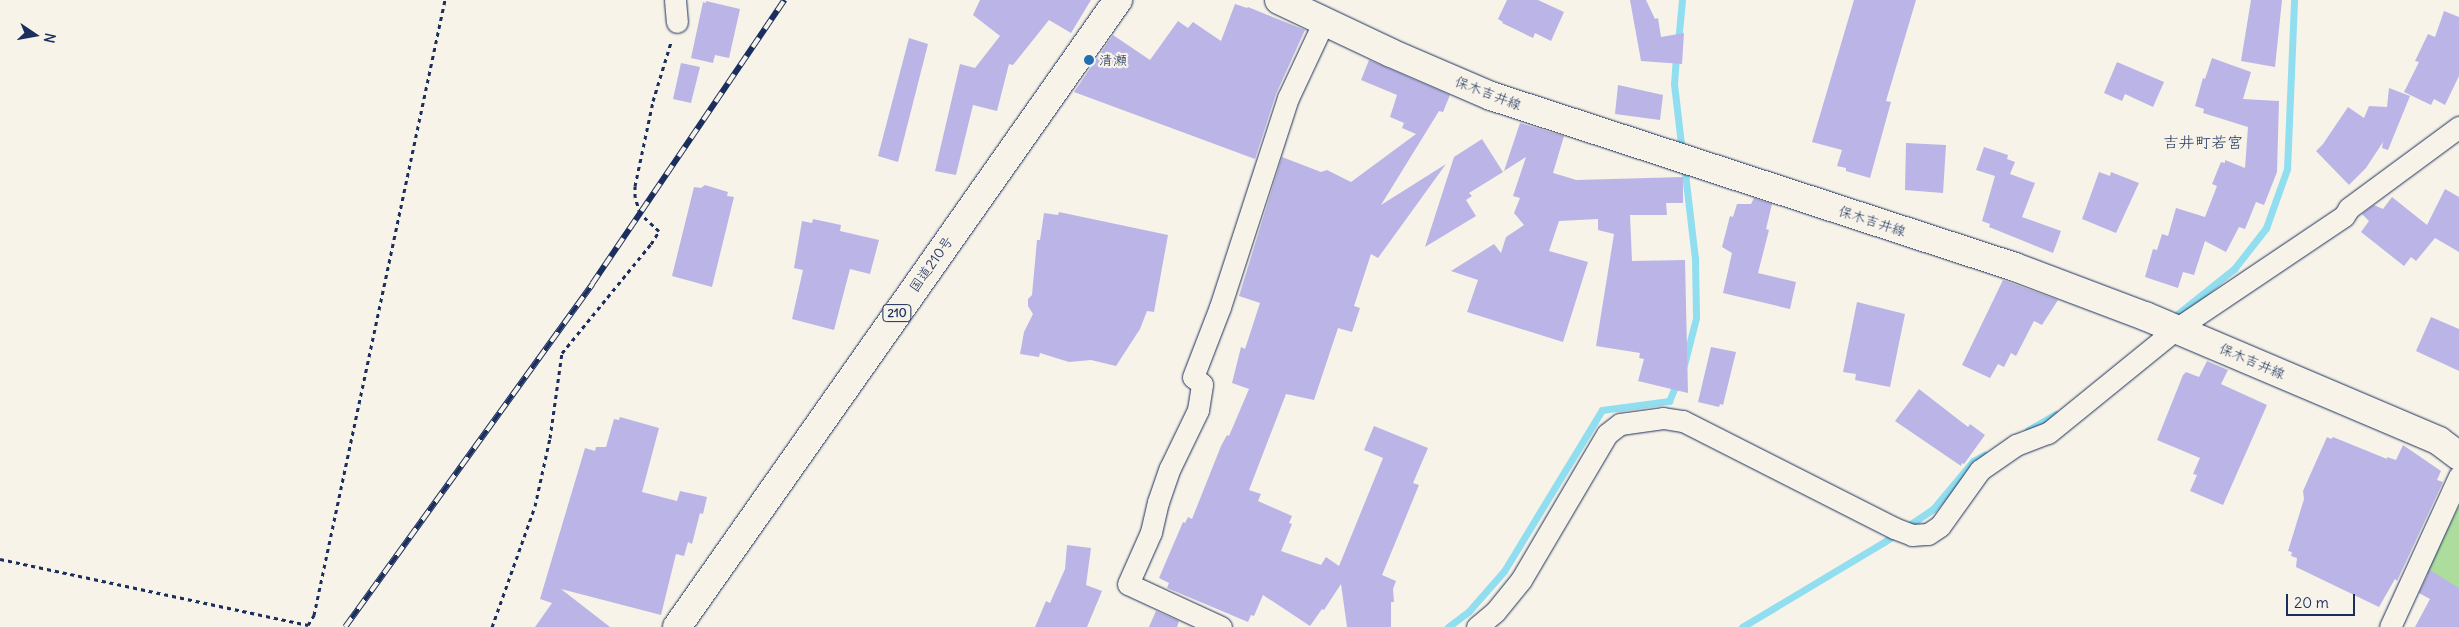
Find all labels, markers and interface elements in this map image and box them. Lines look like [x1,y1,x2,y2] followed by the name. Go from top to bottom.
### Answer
[10,10,60,60] north arrow
[40,32,59,45] text: N
[1099,52,1127,68] place label: 清瀬
[1083,54,1095,66] marker: 清瀬
[1452,73,1524,113] street label: 保木吉井線
[2163,132,2243,152] district label: 吉井町若宮
[1836,202,1908,240] street label: 保木吉井線
[906,233,956,295] street label: 国道210号
[882,304,912,322] road number: 210
[2217,340,2287,382] street label: 保木吉井線
[2289,584,2358,616] scale bar
[2294,593,2329,612] text: 20 m

